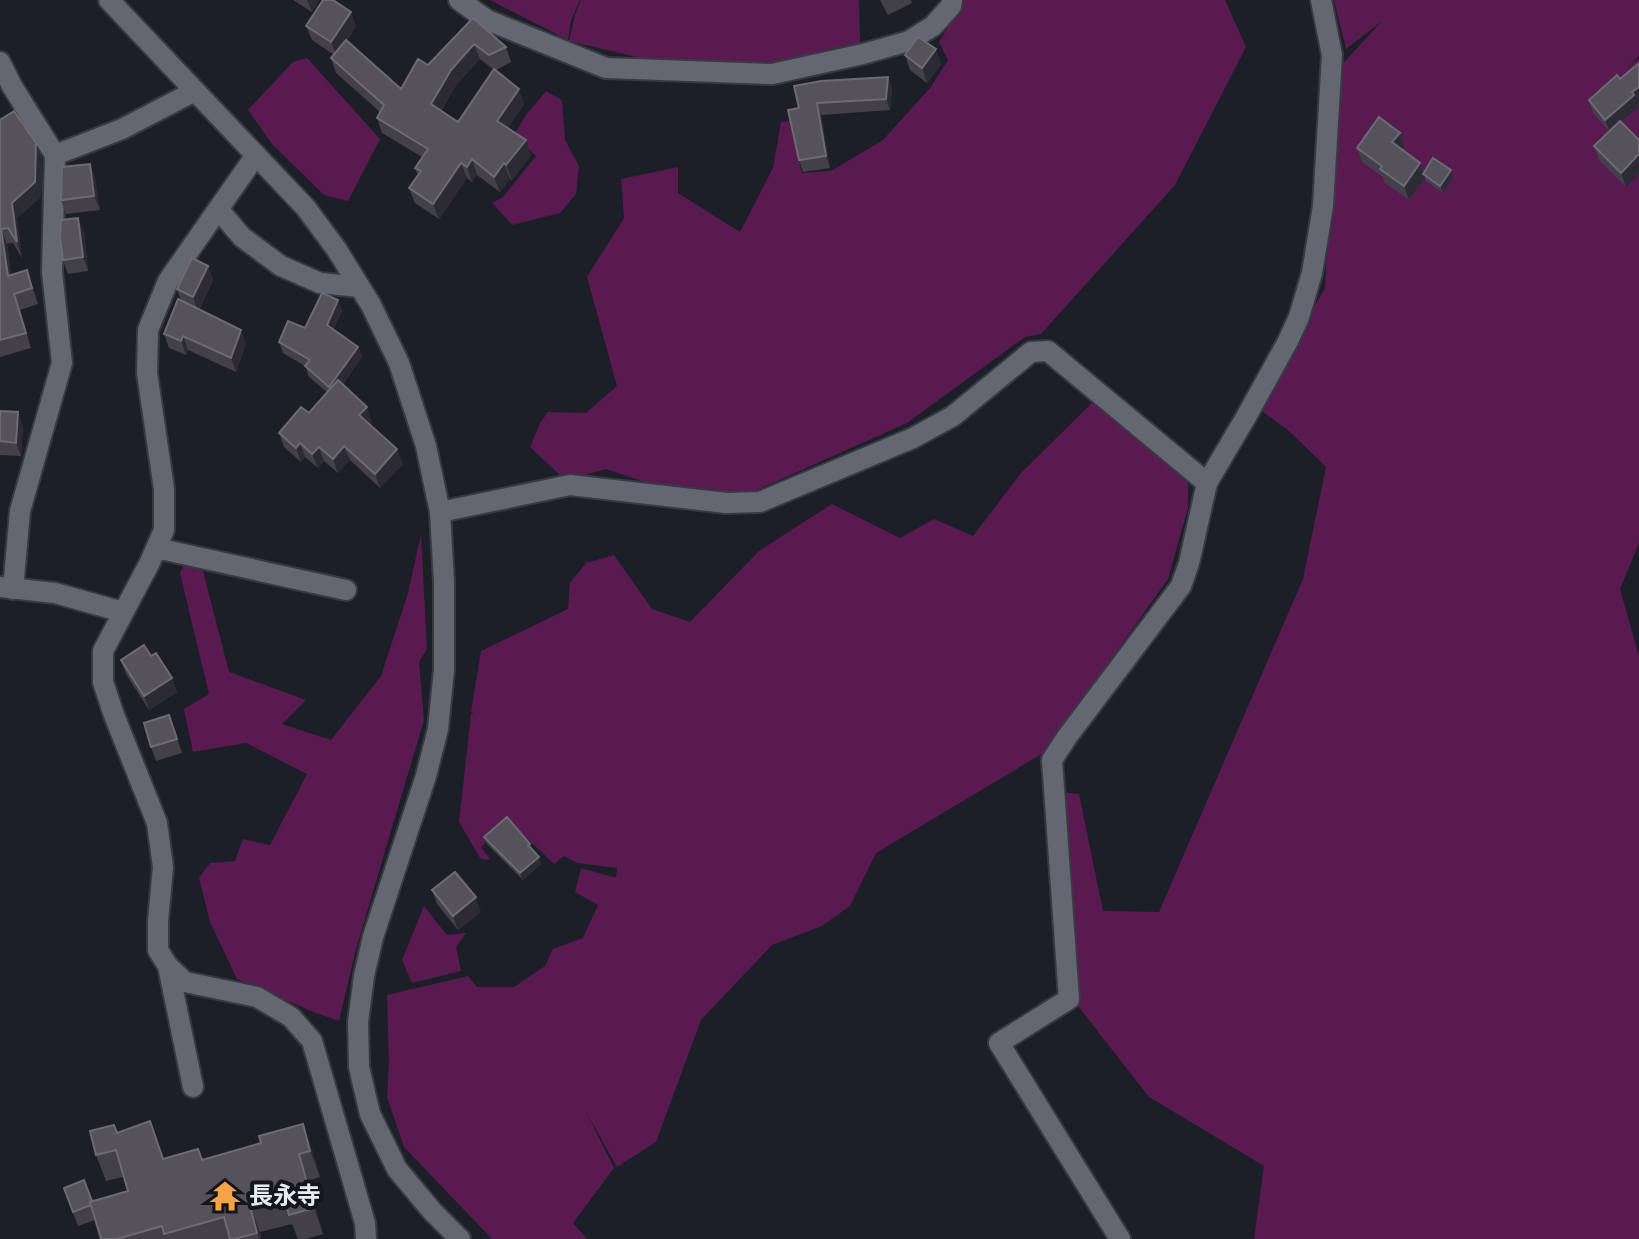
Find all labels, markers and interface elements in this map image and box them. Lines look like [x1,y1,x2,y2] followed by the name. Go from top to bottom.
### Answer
[208,1179,242,1213] temple icon: 長永寺
[249,1182,321,1210] place label: 長永寺

